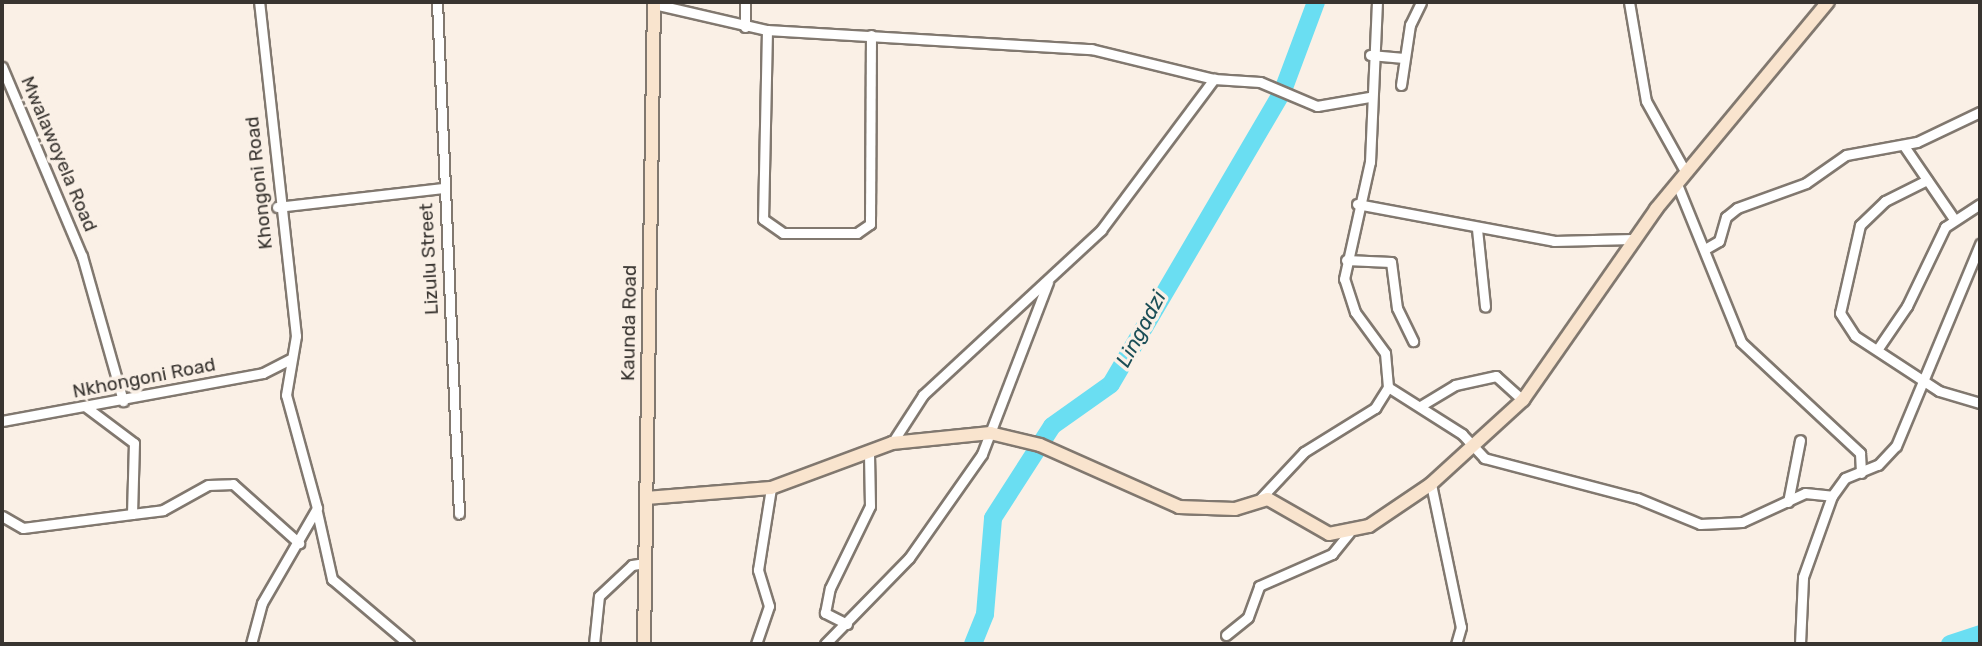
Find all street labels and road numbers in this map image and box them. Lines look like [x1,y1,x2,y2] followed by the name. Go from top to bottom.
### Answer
[16,73,102,235] street label: Mwalawoyela Road
[241,115,277,251] street label: Khongoni Road
[415,202,443,316] street label: Lizulu Street
[617,265,641,381] street label: Kaunda Road
[71,353,217,403] street label: Nkhongoni Road

